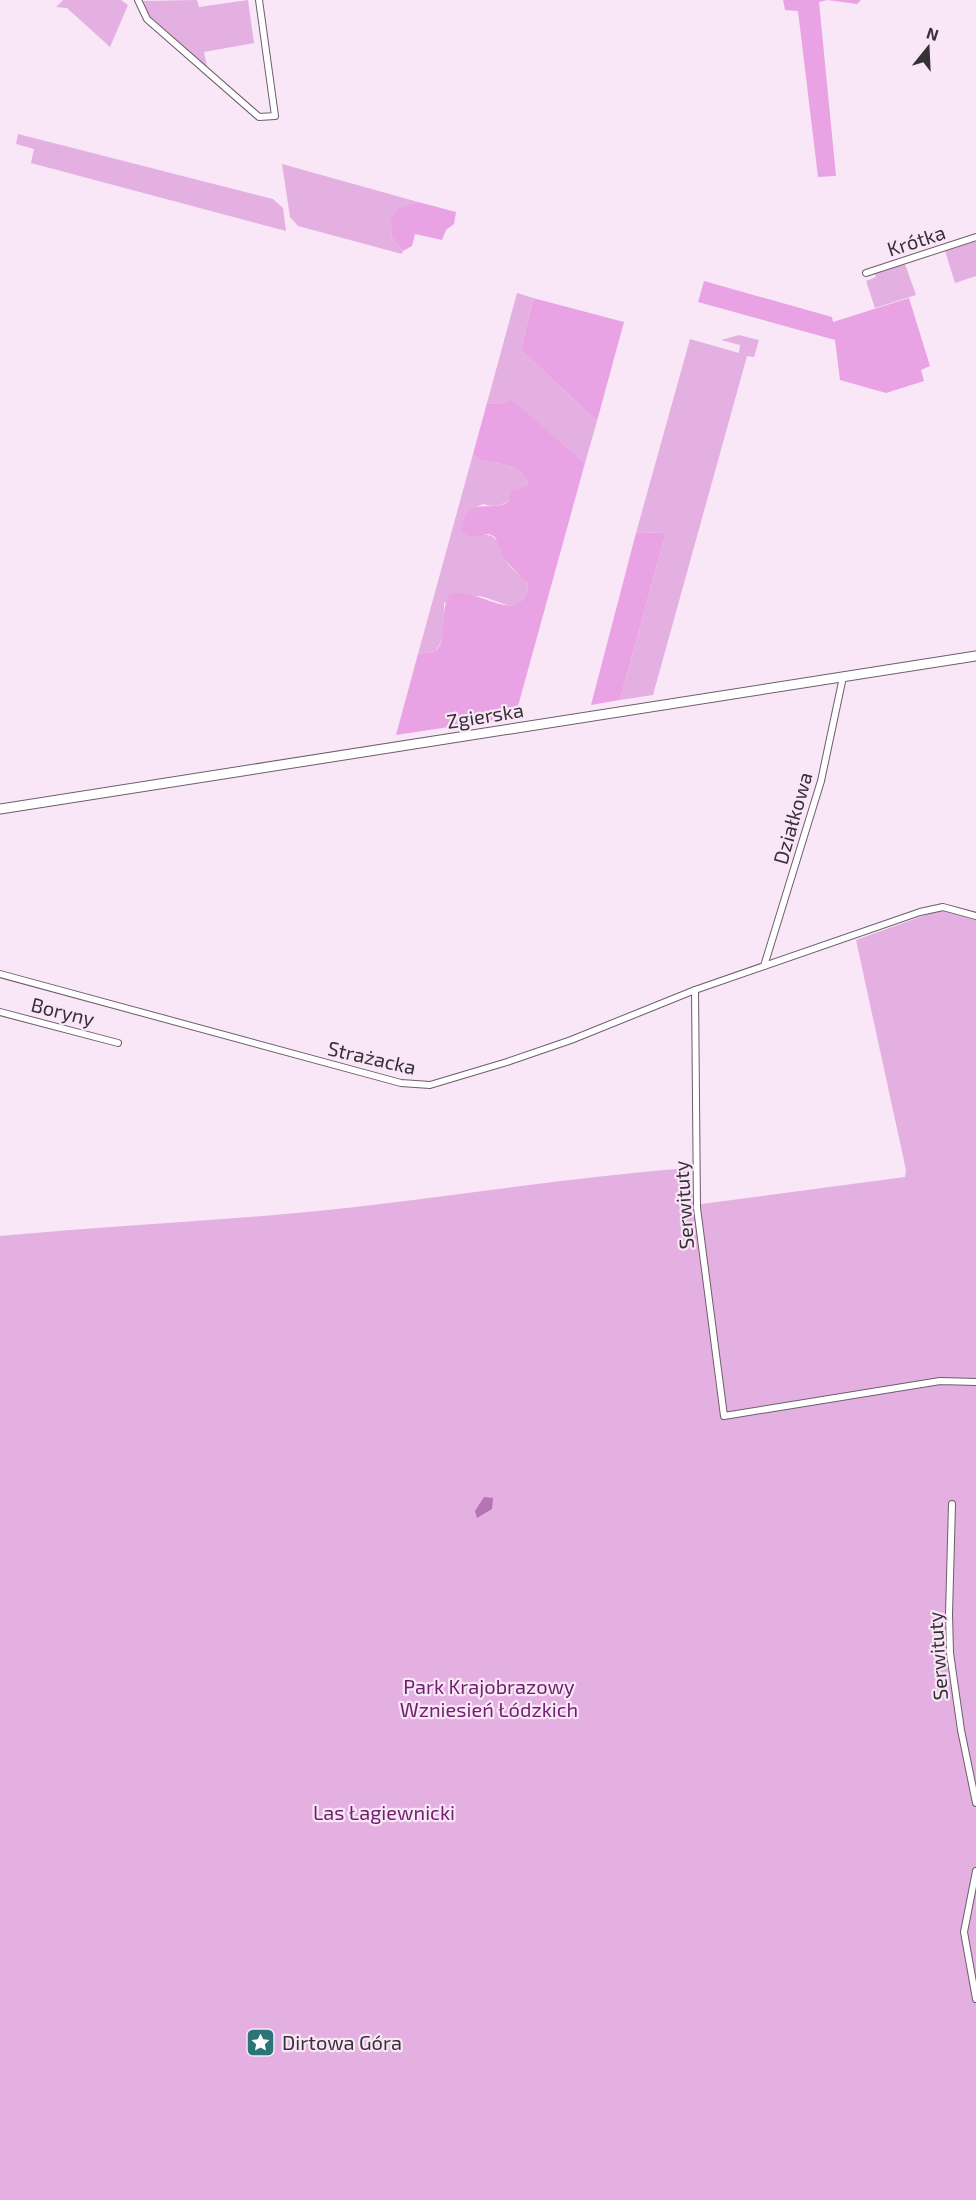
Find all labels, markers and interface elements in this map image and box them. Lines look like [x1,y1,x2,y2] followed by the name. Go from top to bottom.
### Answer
[898,18,958,78] north arrow
[924,22,941,44] text: N
[884,219,948,261] street label: Krótka
[445,697,525,733] street label: Zgierska
[767,769,817,867] street label: Działkowa
[29,992,98,1031] street label: Boryny
[326,1035,418,1079] street label: Strażacka
[668,1160,698,1250] street label: Serwituty
[922,1611,952,1701] street label: Serwituty
[400,1674,578,1721] park label: Park Krajobrazowy Wzniesień Łódzkich
[313,1800,455,1824] park label: Las Łagiewnicki
[245,2026,277,2058] place icon: Dirtowa Góra
[282,2030,402,2054] place label: Dirtowa Góra

